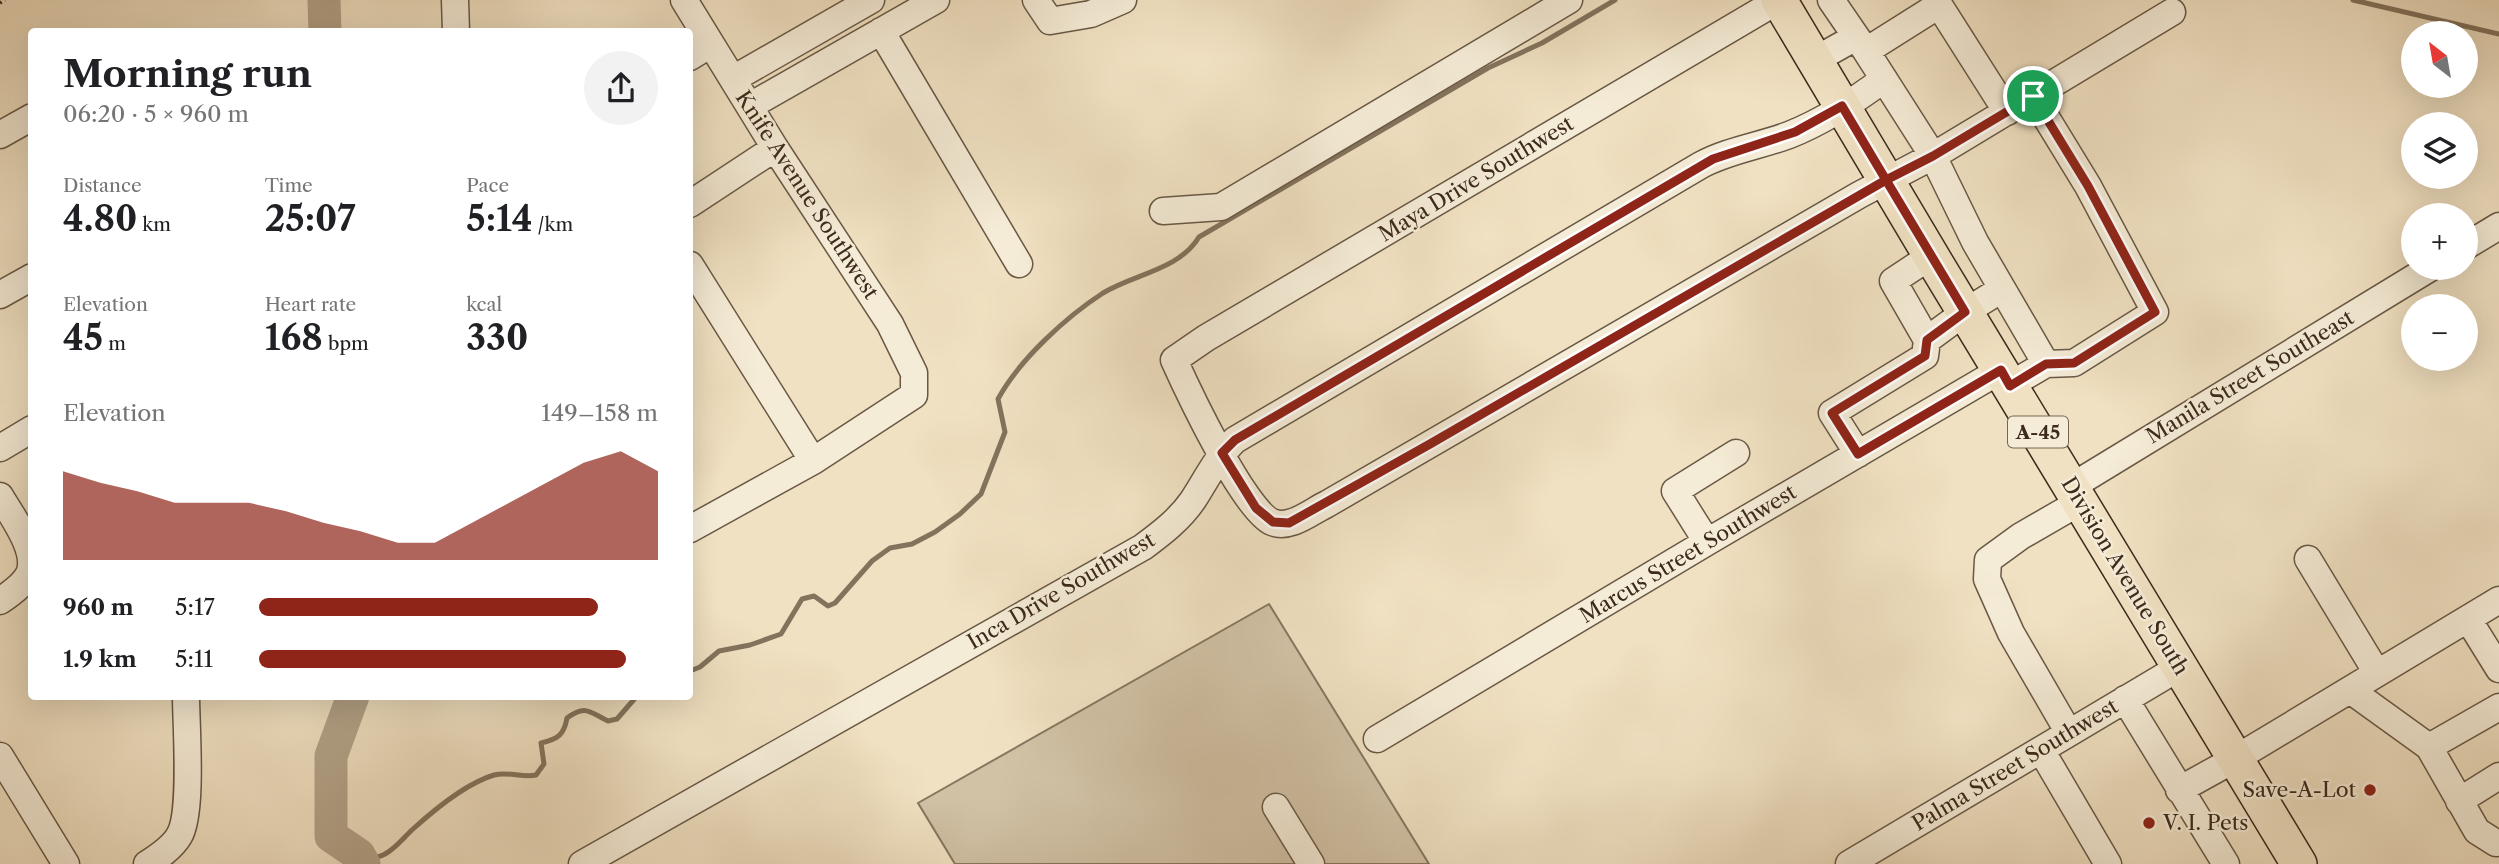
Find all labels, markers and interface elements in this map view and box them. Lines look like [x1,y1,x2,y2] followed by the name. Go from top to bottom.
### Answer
[2401,21,2478,98] north arrow
[2401,21,2478,371] map controls
[63,50,312,97] text: Morning run
[584,51,658,125] button: share
[2003,66,2063,126] pin
[2014,77,2052,115] icon: arrive
[731,86,884,304] street label: Knife Avenue Southwest
[63,100,249,128] text: 06:20 · 5 × 960 m
[1374,110,1578,247] street label: Maya Drive Southwest
[2401,112,2478,189] button: layers
[63,174,142,197] text: Distance
[265,174,313,197] text: Time
[466,174,509,197] text: Pace
[63,197,137,240] text: 4.80
[265,197,356,240] text: 25:07
[466,197,533,240] text: 5:14
[2401,203,2478,280] button: +
[137,213,171,236] text: km
[533,213,573,236] text: /km
[63,293,148,316] text: Elevation
[265,293,356,316] text: Heart rate
[466,293,502,316] text: kcal
[2401,294,2478,371] button: −
[2141,304,2359,448] street label: Manila Street Southeast
[63,316,103,359] text: 45
[265,316,323,359] text: 168
[466,316,528,359] text: 330
[103,332,126,355] text: m
[323,332,369,355] text: bpm
[63,399,166,427] text: Elevation
[541,399,658,427] text: 149–158 m
[2008,416,2068,448] road number: A-45
[2056,472,2194,679] street label: Division Avenue South
[1575,479,1801,628] street label: Marcus Street Southwest
[963,526,1159,654] street label: Inca Drive Southwest
[63,593,134,621] text: 960 m
[175,593,215,621] text: 5:17
[63,645,137,673] text: 1.9 km
[175,645,213,673] text: 5:11
[1907,693,2123,836] street label: Palma Street Southwest
[2243,777,2357,802] place label: Save-A-Lot
[2362,782,2378,798] marker: Save-A-Lot
[2162,810,2248,835] place label: V. I. Pets
[2141,815,2157,831] marker: V. I. Pets

